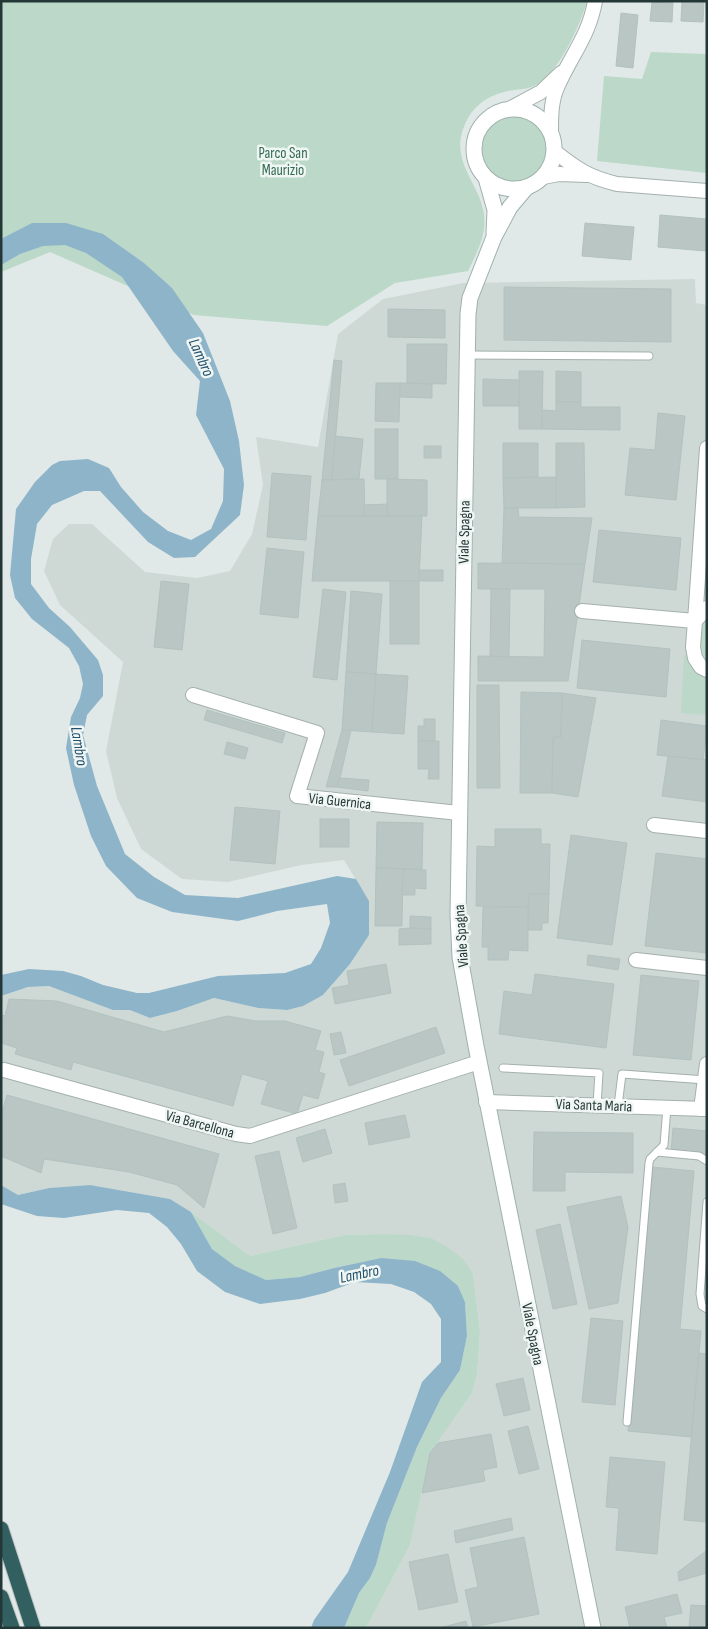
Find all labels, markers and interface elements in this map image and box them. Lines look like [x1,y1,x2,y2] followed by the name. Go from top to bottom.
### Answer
[258,144,308,180] park label: Parco San Maurizio
[184,336,218,380] water label: Lambro
[454,500,475,564] street label: Viale Spagna
[66,725,91,768] water label: Lambro
[308,789,372,814] street label: Via Guernica
[450,904,473,968] street label: Viale Spagna
[555,1095,633,1116] street label: Via Santa Maria
[163,1106,236,1143] street label: Via Barcellona
[338,1261,381,1288] water label: Lambro
[517,1301,548,1367] street label: Viale Spagna

